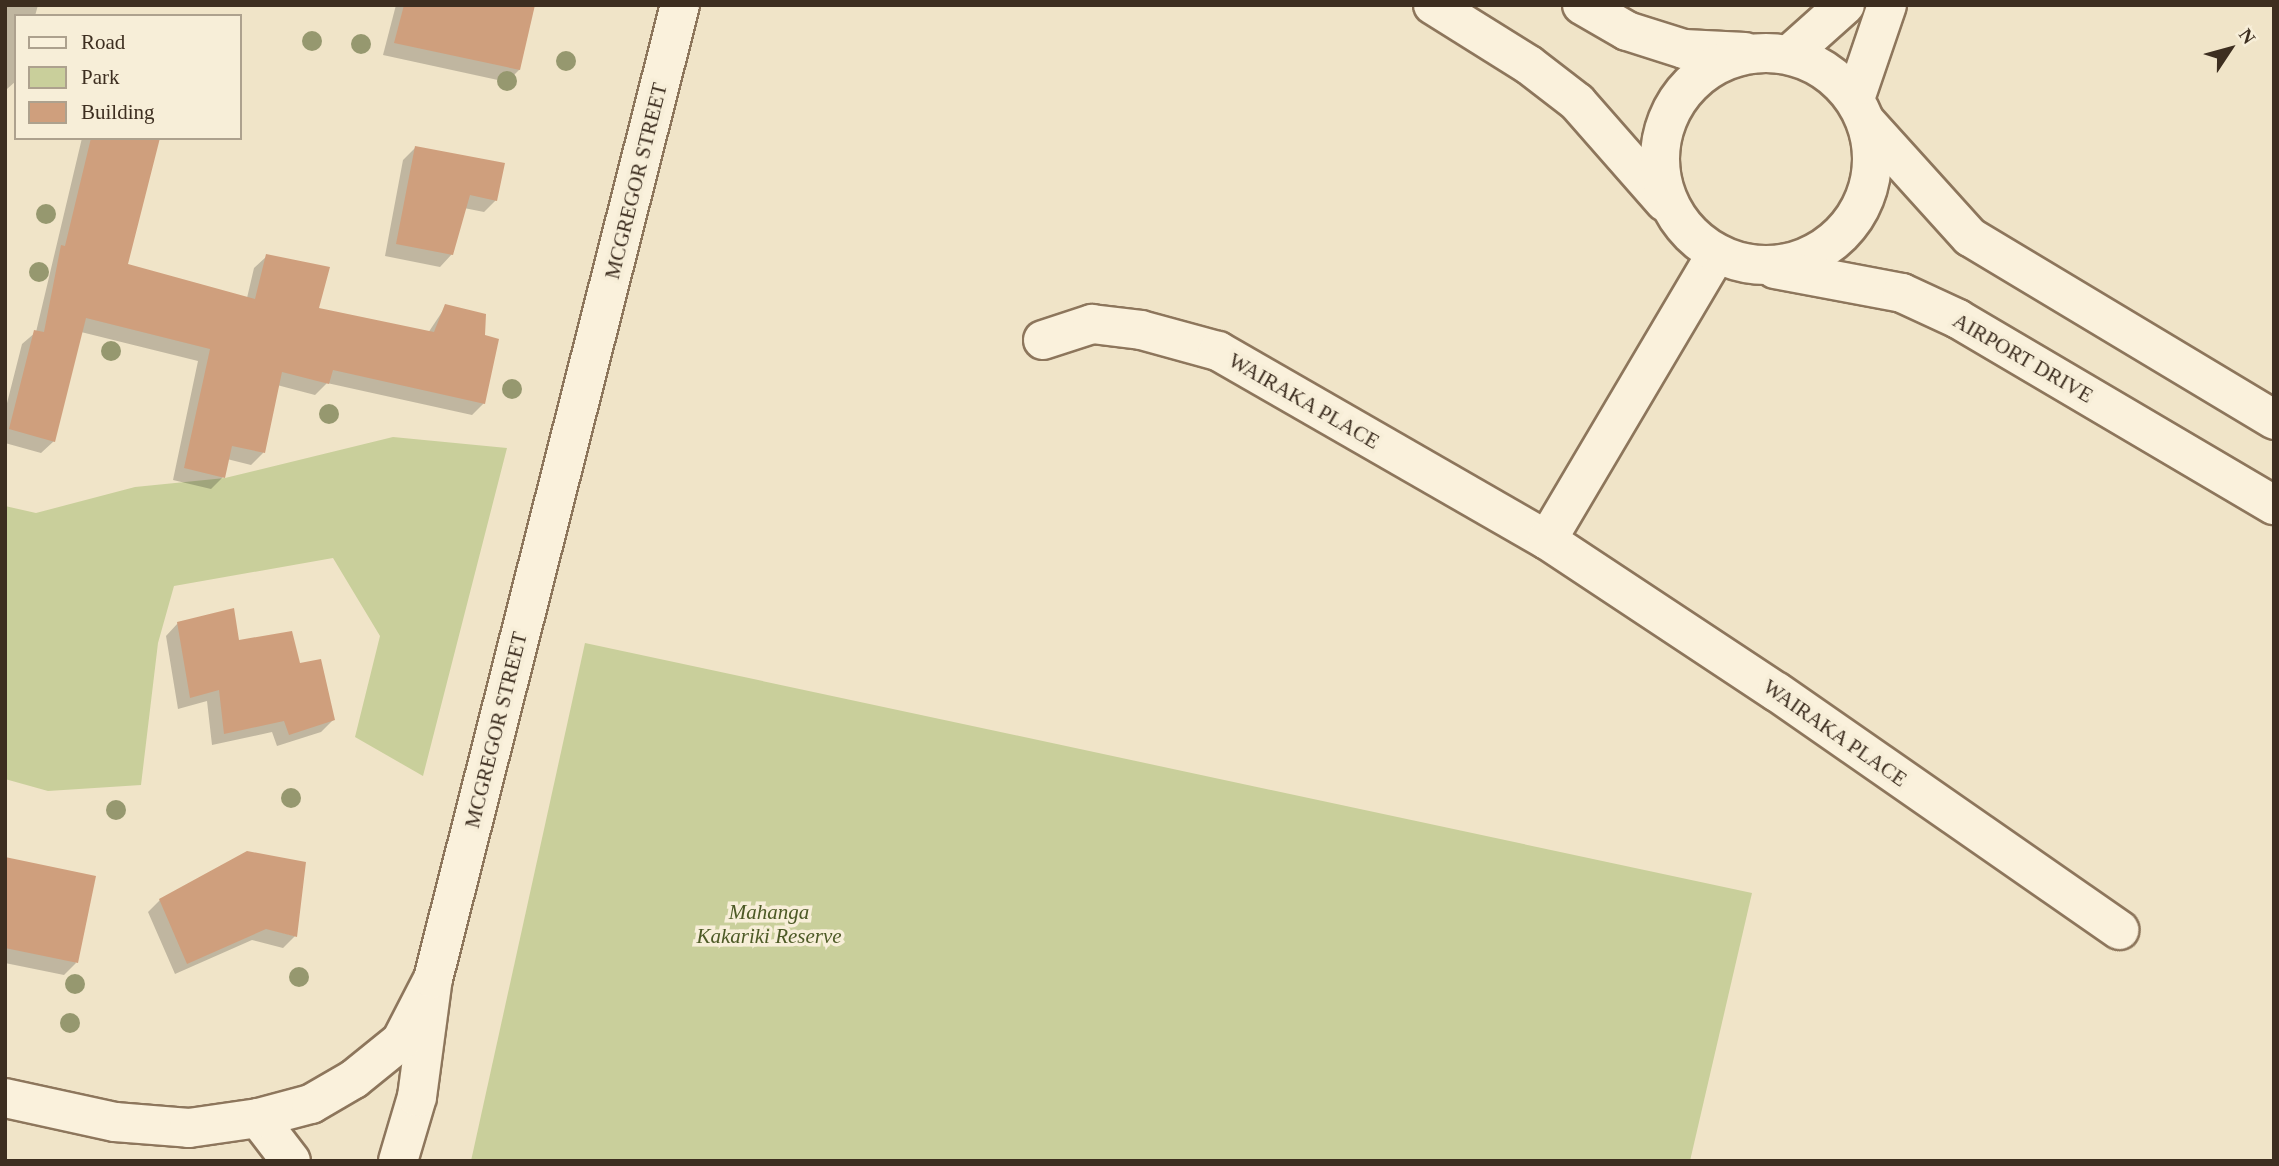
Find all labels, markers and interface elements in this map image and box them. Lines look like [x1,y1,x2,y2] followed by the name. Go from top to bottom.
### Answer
[14,14,242,140] legend
[2195,14,2265,84] north arrow
[2235,25,2260,48] text: N
[81,30,125,54] text: Road
[81,65,120,89] text: Park
[599,80,673,282] street label: MCGREGOR STREET
[81,100,155,124] text: Building
[1948,308,2098,408] street label: AIRPORT DRIVE
[1224,347,1384,455] street label: WAIRAKA PLACE
[459,629,533,831] street label: MCGREGOR STREET
[1758,674,1912,792] street label: WAIRAKA PLACE
[696,899,842,949] park label: Mahanga Kakariki Reserve

